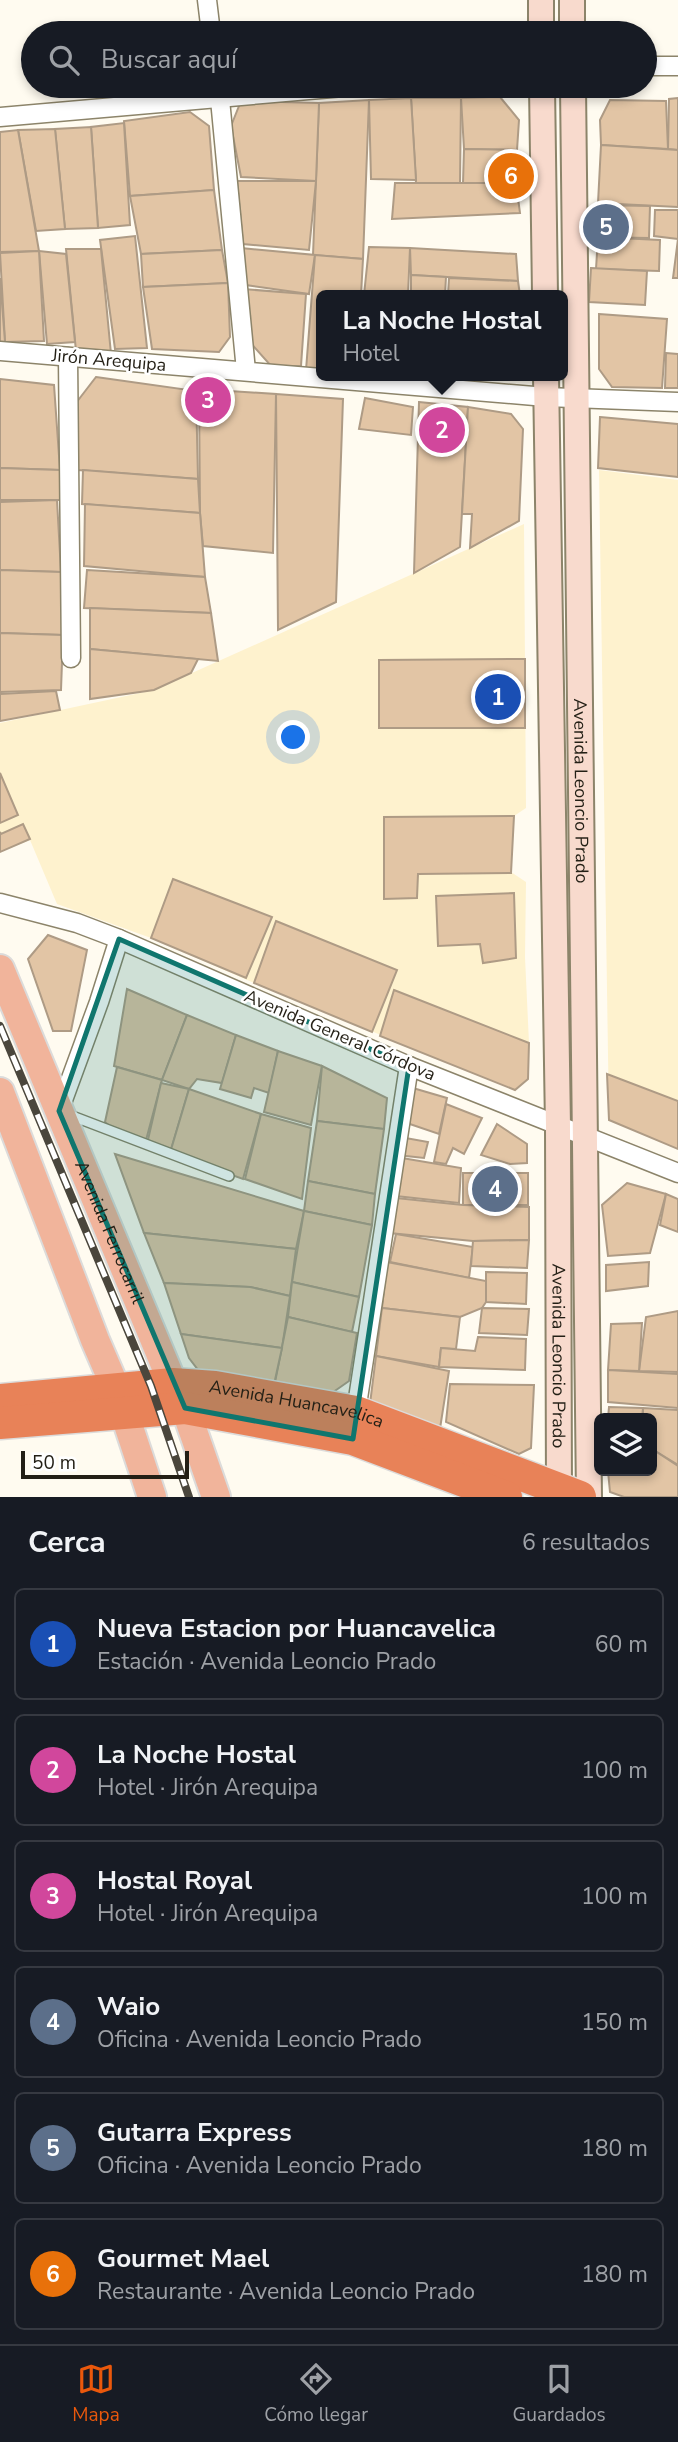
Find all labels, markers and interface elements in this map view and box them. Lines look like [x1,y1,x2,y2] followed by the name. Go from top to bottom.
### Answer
[21,21,657,98] search box
[45,41,83,79] icon: search
[101,42,237,77] text: Buscar aquí
[488,150,534,202] pin: 6
[583,201,629,253] pin: 5
[316,290,568,381] popup
[342,303,542,338] text: La Noche Hostal
[342,338,400,369] text: Hotel
[50,343,167,377] street label: Jirón Arequipa
[185,374,231,426] pin: 3
[419,404,465,456] pin: 2
[475,671,521,723] pin: 1
[568,698,594,883] street label: Avenida Leoncio Prado
[276,720,310,754] your location
[241,984,439,1086] street label: Avenida General Córdova
[69,1157,150,1308] street label: Avenida Ferrocarril
[472,1163,518,1215] pin: 4
[546,1263,571,1448] street label: Avenida Leoncio Prado
[207,1374,387,1433] street label: Avenida Huancavelica
[594,1413,657,1476] map controls
[594,1413,657,1476] button: layers
[21,1448,189,1480] scale bar
[32,1450,76,1476] text: 50 m
[28,1522,106,1563] text: Cerca
[522,1527,650,1558] text: 6 resultados
[97,1611,496,1646] text: Nueva Estacion por Huancavelica
[46,1629,60,1660] text: 1
[595,1629,648,1660] text: 60 m
[97,1646,436,1677] text: Estación · Avenida Leoncio Prado
[97,1737,296,1772] text: La Noche Hostal
[46,1755,60,1786] text: 2
[581,1755,648,1786] text: 100 m
[97,1772,318,1803] text: Hotel · Jirón Arequipa
[97,1863,252,1898] text: Hostal Royal
[46,1881,60,1912] text: 3
[581,1881,648,1912] text: 100 m
[97,1898,318,1929] text: Hotel · Jirón Arequipa
[97,1989,160,2024] text: Waio
[46,2007,60,2038] text: 4
[581,2007,648,2038] text: 150 m
[97,2024,422,2055] text: Oficina · Avenida Leoncio Prado
[97,2115,292,2150] text: Gutarra Express
[46,2133,60,2164] text: 5
[581,2133,648,2164] text: 180 m
[97,2150,422,2181] text: Oficina · Avenida Leoncio Prado
[97,2241,269,2276] text: Gourmet Mael
[46,2259,60,2290] text: 6
[581,2259,648,2290] text: 180 m
[97,2276,475,2307] text: Restaurante · Avenida Leoncio Prado
[72,2360,120,2428] tab: Mapa
[264,2360,368,2428] tab: Cómo llegar
[513,2360,606,2428] tab: Guardados

